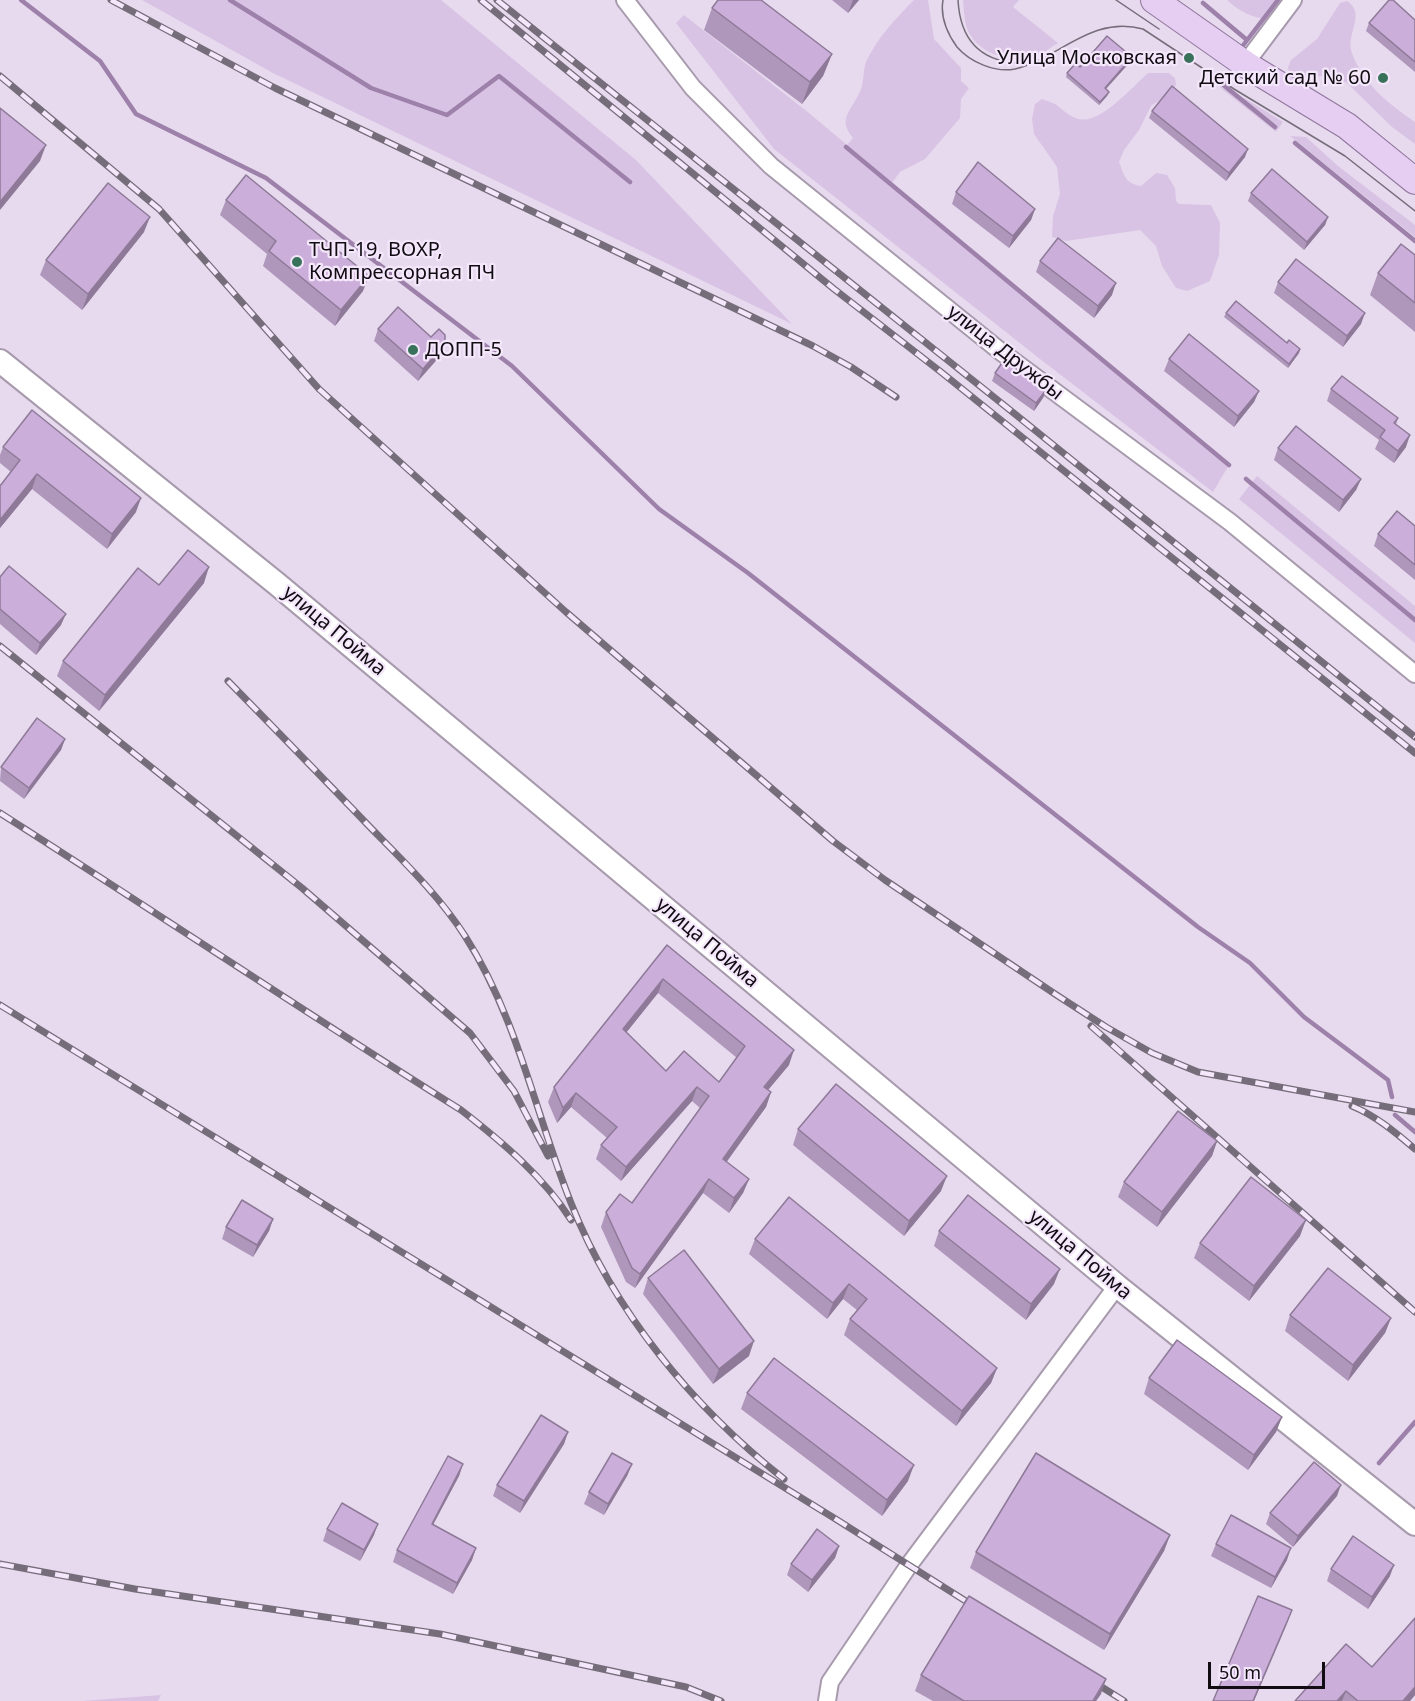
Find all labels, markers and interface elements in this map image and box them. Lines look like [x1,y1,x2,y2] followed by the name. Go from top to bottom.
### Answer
[997,46,1177,70] place label: Улица Московская
[1182,51,1196,65] marker: Улица Московская
[1199,66,1371,90] place label: Детский сад № 60
[1376,71,1390,85] marker: Детский сад № 60
[309,238,495,285] place label: ТЧП-19, ВОХР, Компрессорная ПЧ
[290,255,304,269] marker: ТЧП-19, ВОХР, Компрессорная ПЧ
[942,300,1068,406] street label: улица Дружбы
[425,338,502,362] place label: ДОПП-5
[406,343,420,357] marker: ДОПП-5
[278,581,390,681] street label: улица Пойма
[651,893,763,993] street label: улица Пойма
[1024,1205,1136,1305] street label: улица Пойма
[1211,1650,1328,1688] scale bar
[1219,1660,1261,1684] text: 50 m

